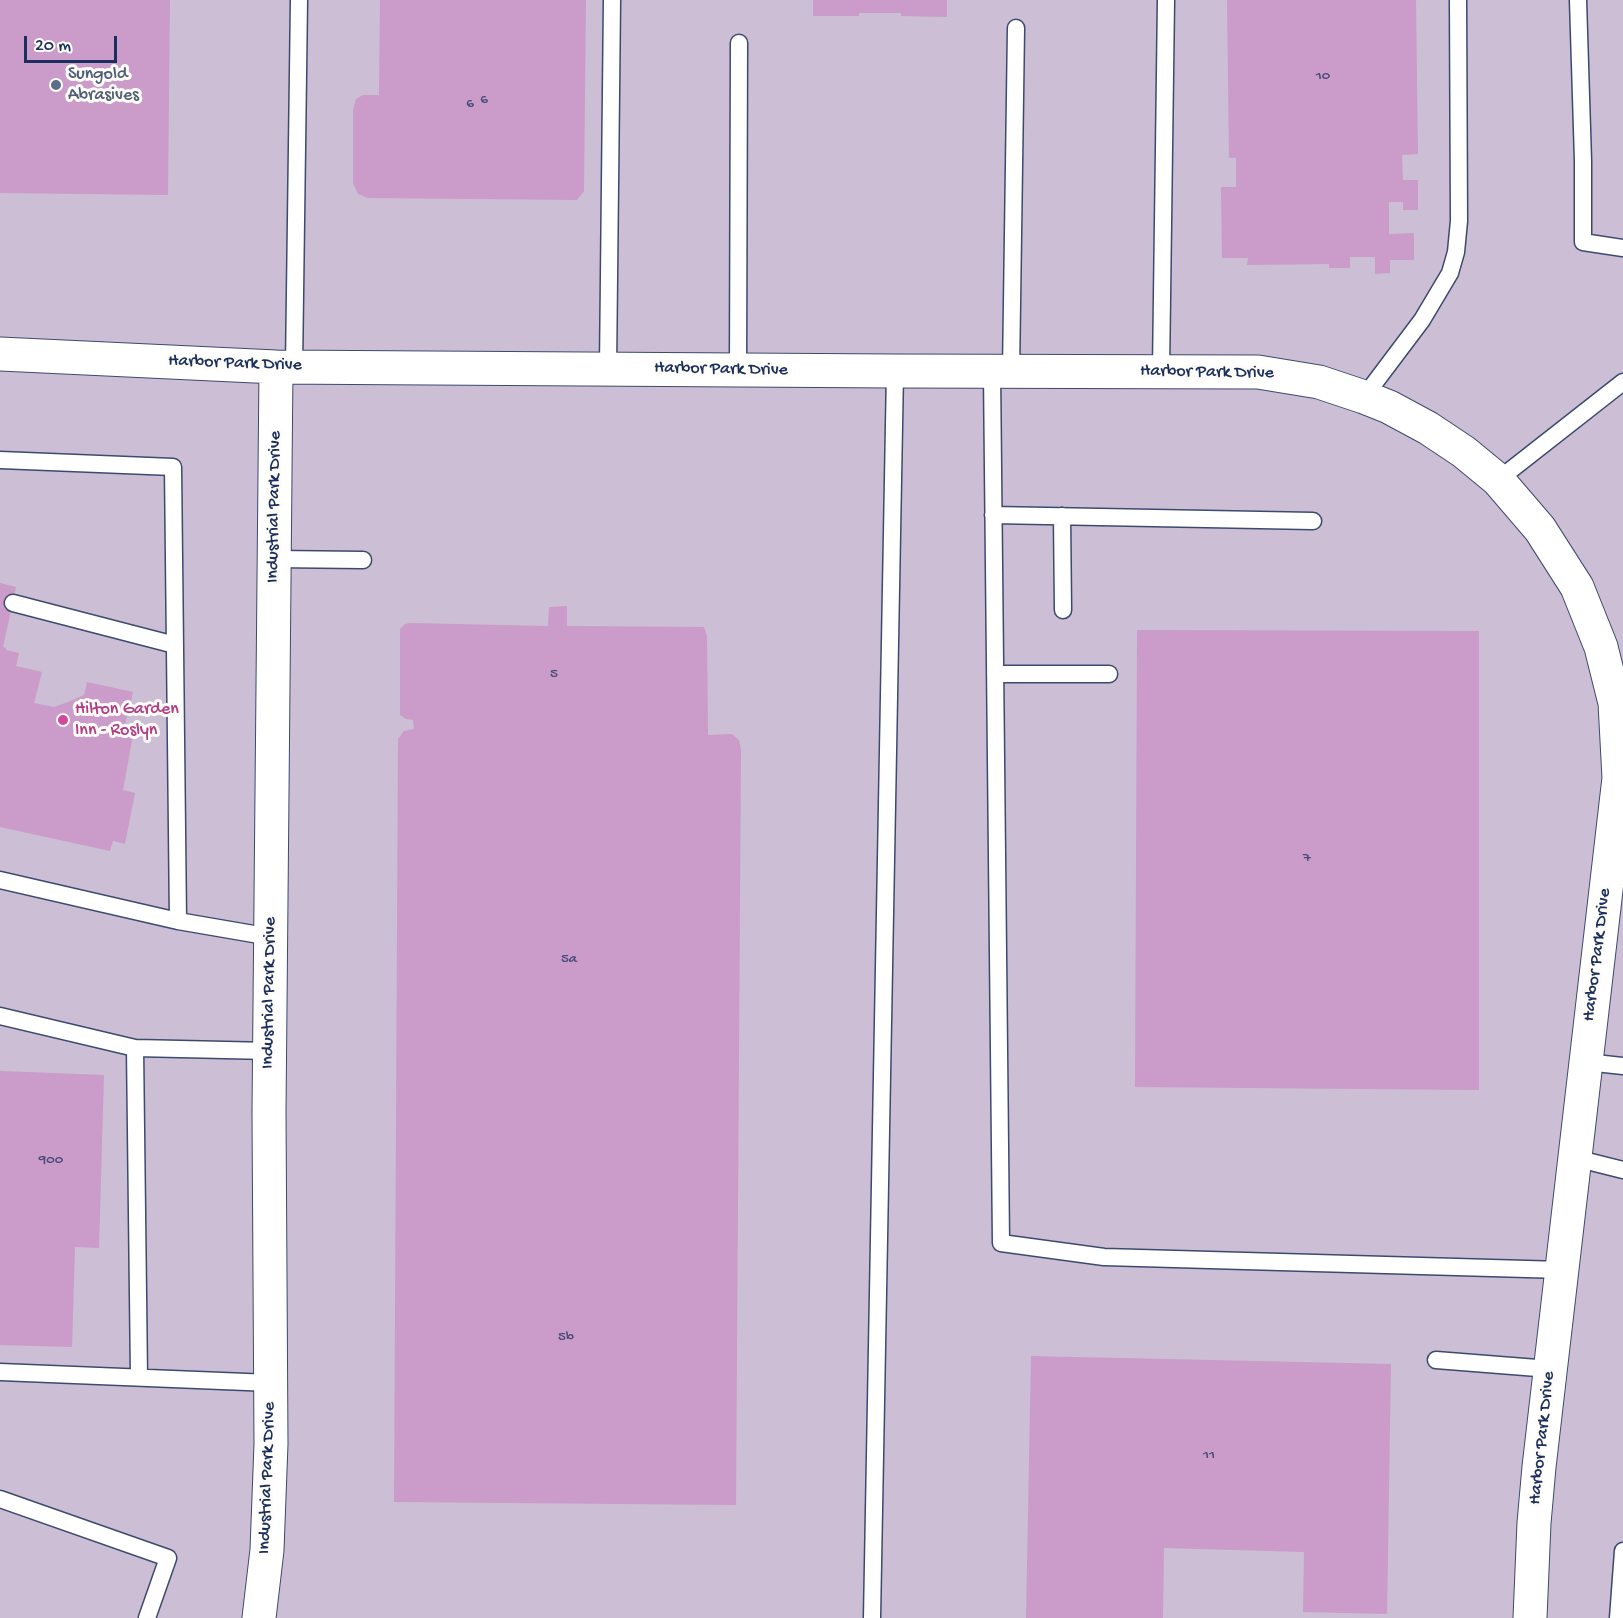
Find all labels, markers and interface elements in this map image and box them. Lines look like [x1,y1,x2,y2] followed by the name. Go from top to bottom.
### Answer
[27,24,120,62] scale bar
[35,36,71,57] text: 20 m
[68,64,139,106] place label: Sungold Abrasives
[1316,68,1330,86] house number: 10
[49,78,63,92] marker: Sungold Abrasives
[480,92,488,110] house number: 6
[466,96,474,114] house number: 6
[168,351,302,377] street label: Harbor Park Drive
[654,358,788,382] street label: Harbor Park Drive
[1140,361,1274,385] street label: Harbor Park Drive
[263,431,287,583] street label: Industrial Park Drive
[550,666,558,684] house number: 5
[75,699,179,742] place label: Hilton Garden Inn - Roslyn
[56,713,70,727] marker: Hilton Garden Inn - Roslyn
[1303,850,1311,868] house number: 7
[1579,887,1617,1023] street label: Harbor Park Drive
[258,917,282,1069] street label: Industrial Park Drive
[561,951,577,969] house number: 5a
[39,1152,63,1170] house number: 900
[558,1329,574,1347] house number: 5b
[1525,1370,1561,1506] street label: Harbor Park Drive
[255,1402,281,1554] street label: Industrial Park Drive
[1203,1447,1215,1465] house number: 11

